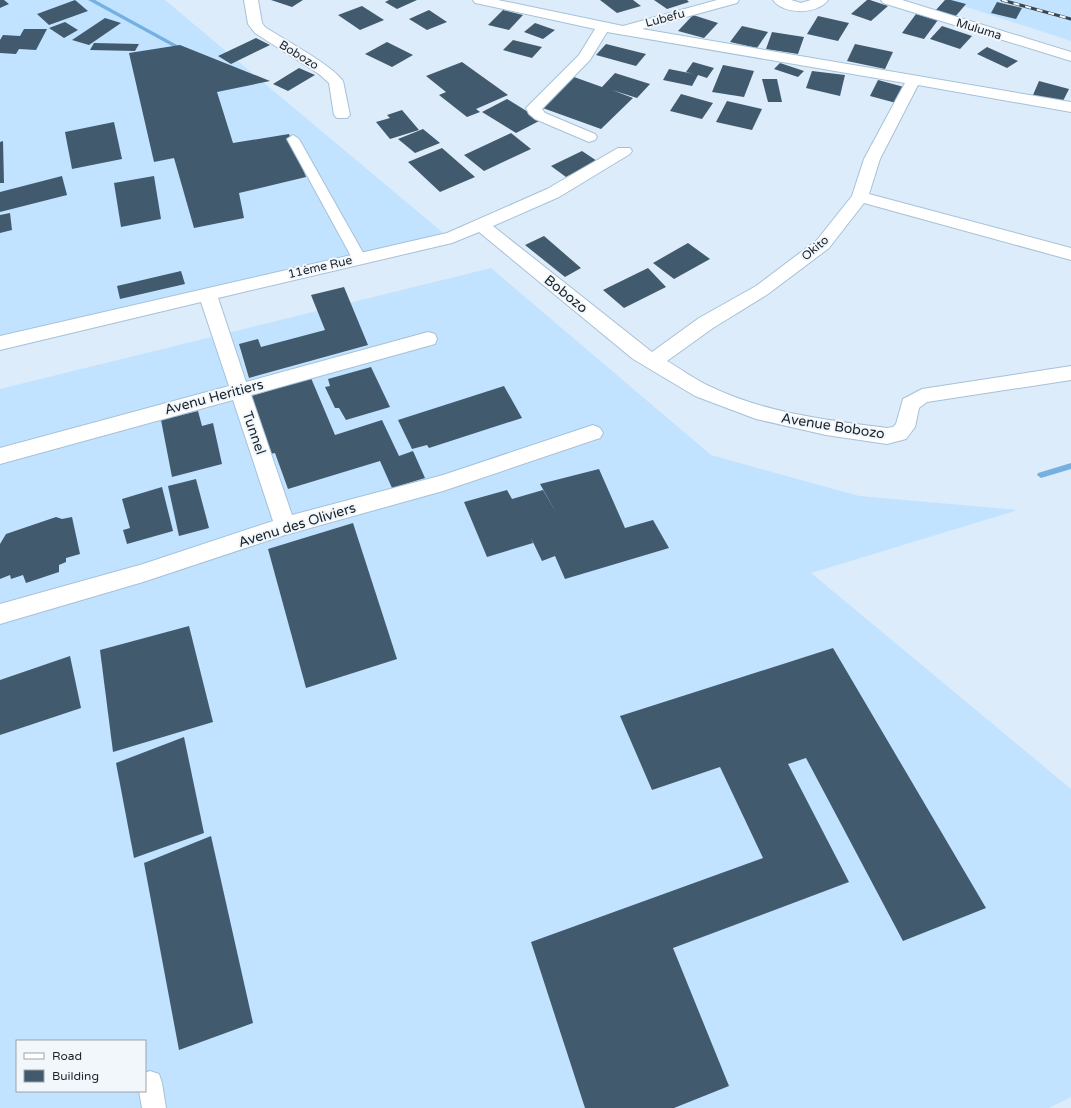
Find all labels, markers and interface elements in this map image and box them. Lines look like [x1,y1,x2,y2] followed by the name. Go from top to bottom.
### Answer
[644,6,686,30] street label: Lubefu
[955,15,1003,43] street label: Muluma
[277,37,321,73] street label: Bobozo
[799,233,831,263] street label: Okito
[287,253,354,281] street label: 11ème Rue
[541,271,591,317] street label: Bobozo
[163,376,266,418] street label: Avenu Heritiers
[239,409,269,457] street label: Tunnel
[780,409,886,443] street label: Avenue Bobozo
[236,499,358,551] street label: Avenu des Oliviers
[16,1040,146,1092] legend
[52,1049,82,1063] text: Road
[52,1069,99,1083] text: Building

